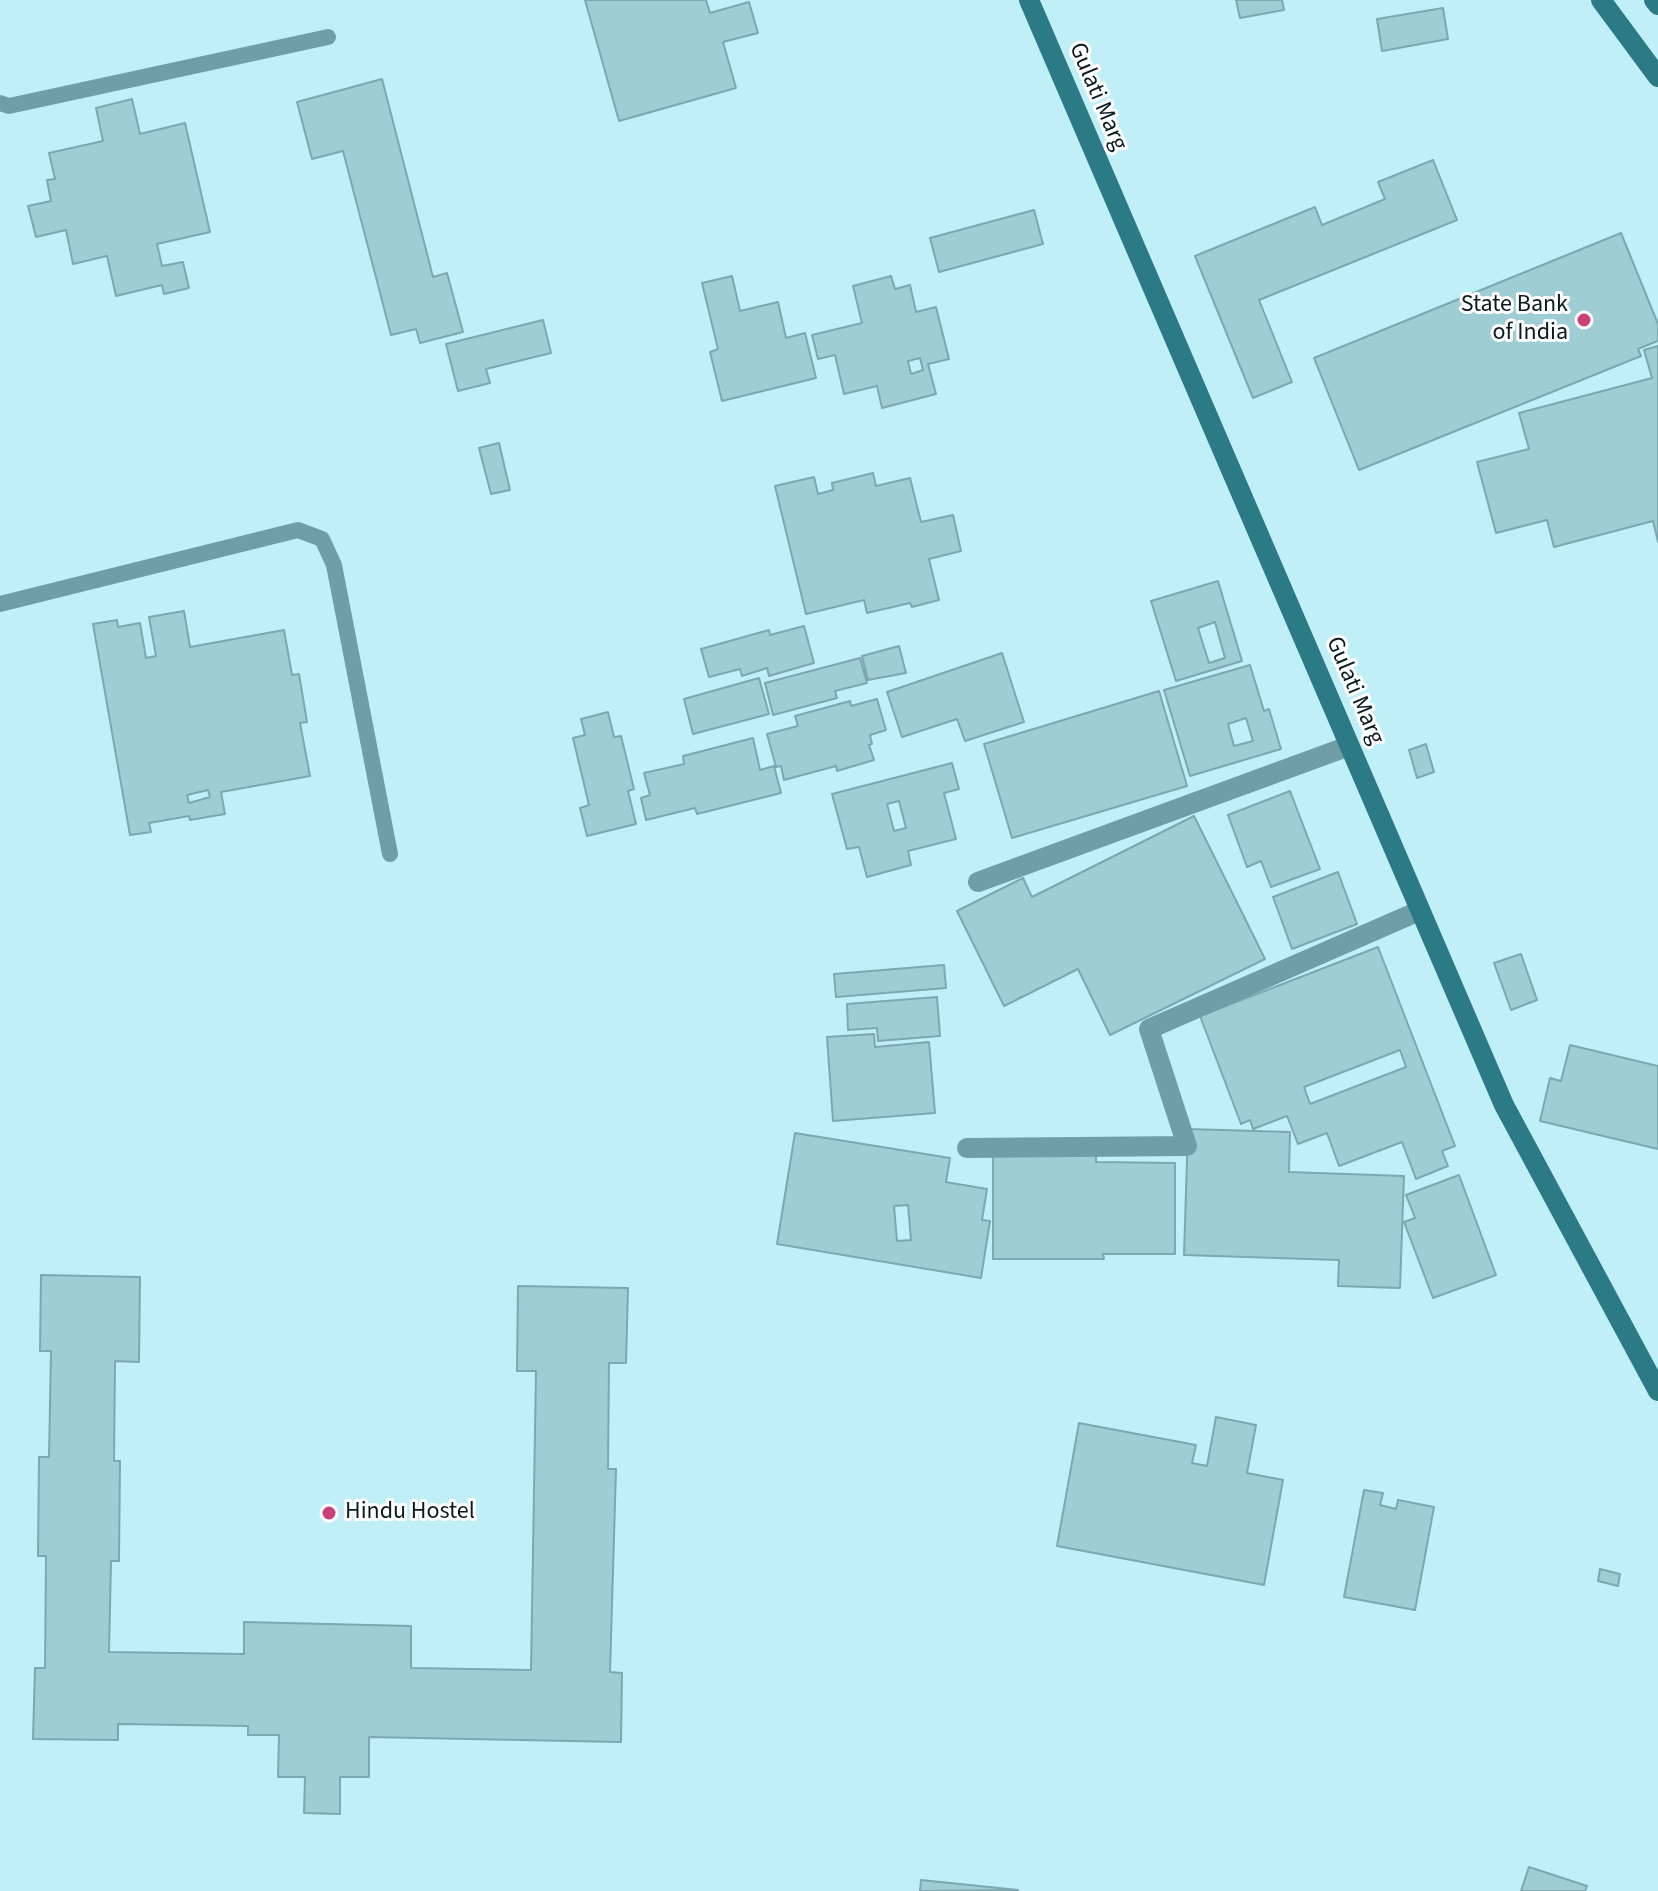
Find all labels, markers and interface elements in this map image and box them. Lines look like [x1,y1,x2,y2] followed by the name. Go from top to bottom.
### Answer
[1061,39,1133,155] street label: Gulati Marg
[1461,292,1568,348] place label: State Bank of India
[1575,311,1593,329] marker: State Bank of India
[1318,633,1390,749] street label: Gulati Marg
[345,1499,475,1527] place label: Hindu Hostel
[320,1504,338,1522] marker: Hindu Hostel

